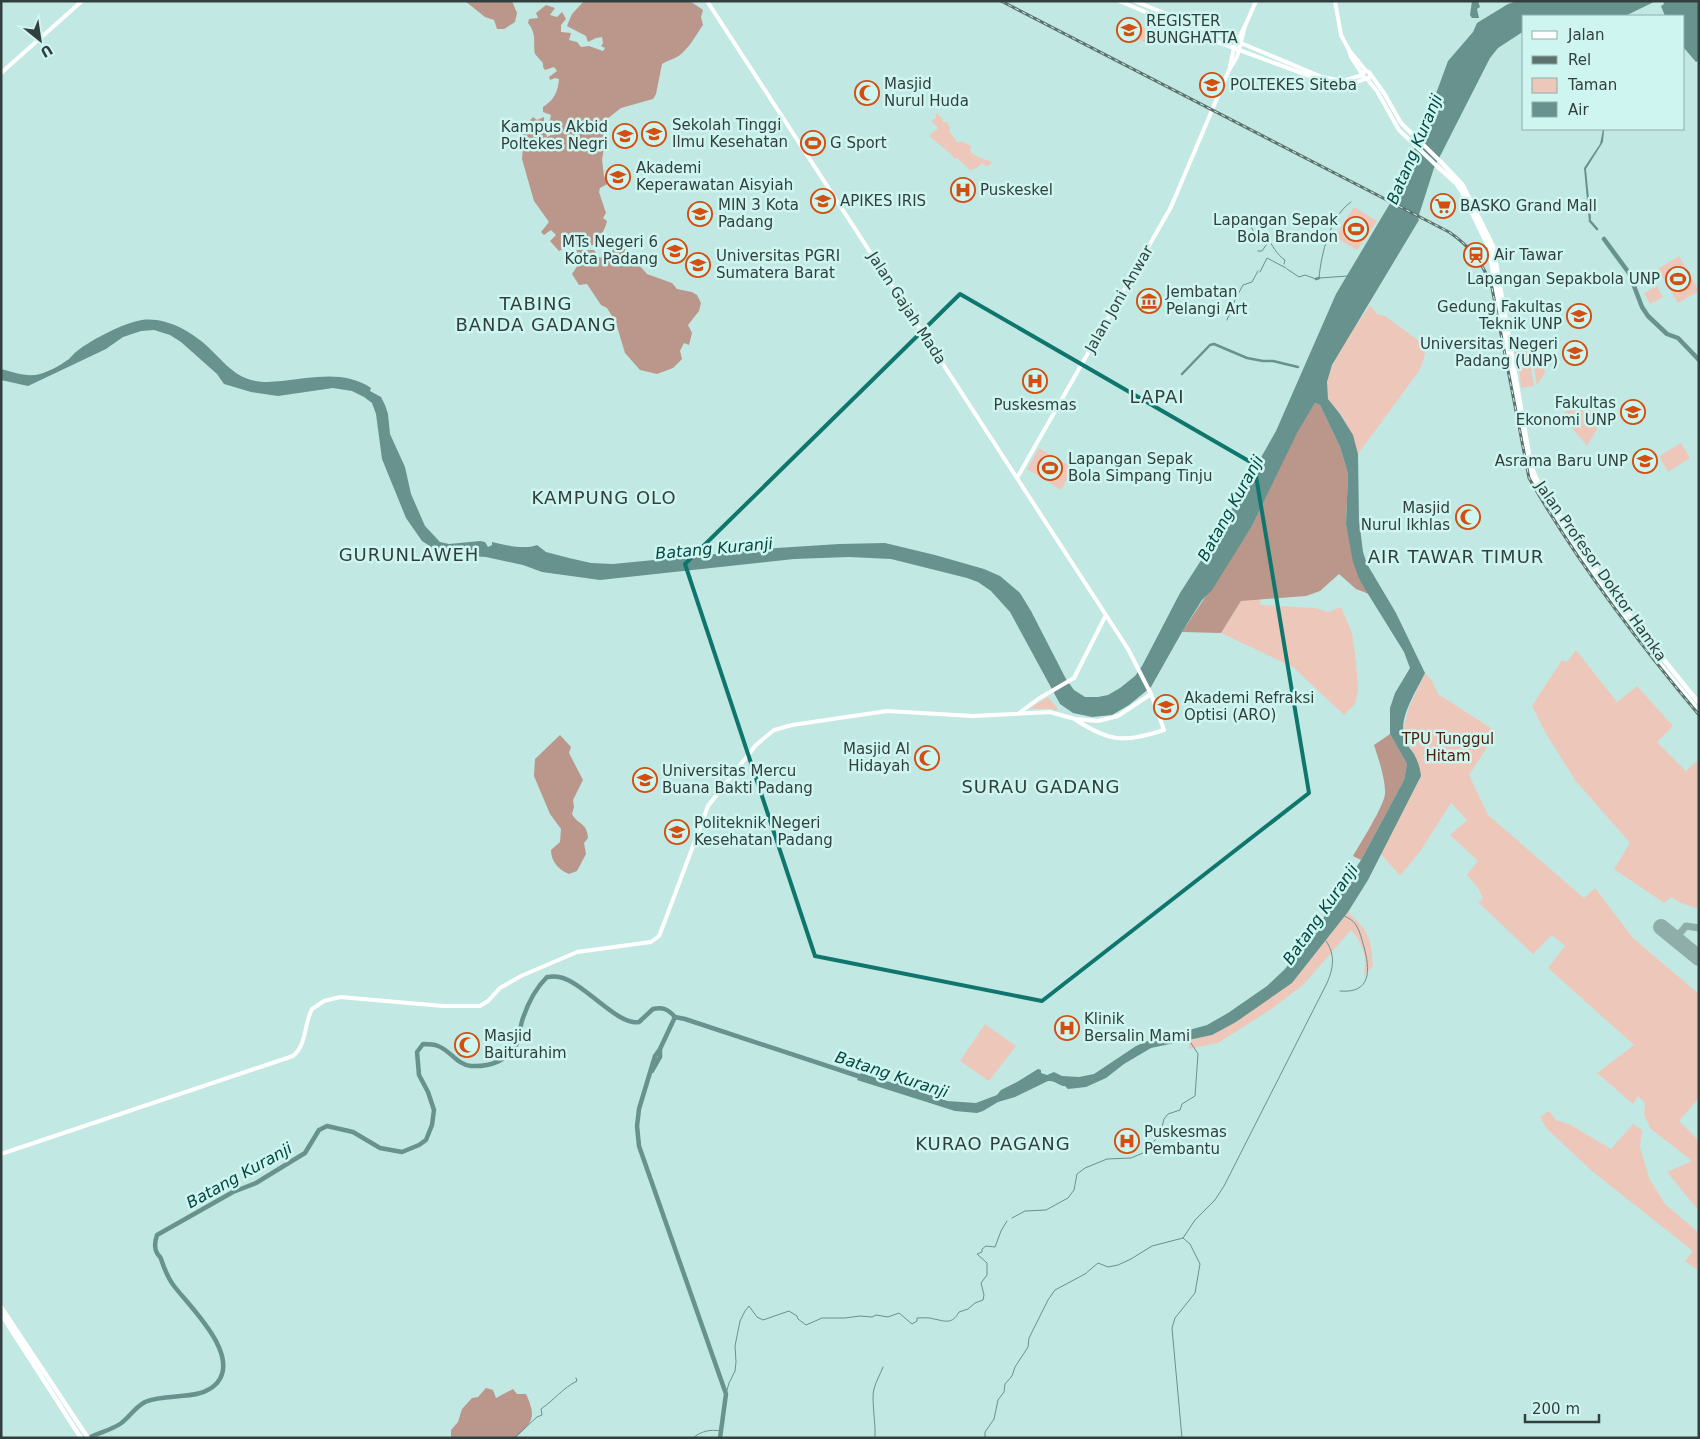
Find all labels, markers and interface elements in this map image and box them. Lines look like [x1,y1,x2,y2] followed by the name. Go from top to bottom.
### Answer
[1146,12,1238,47] place label: REGISTER BUNGHATTA
[15,15,65,65] north arrow
[1522,15,1685,130] legend
[1116,17,1142,43] school or university icon: REGISTER BUNGHATTA
[1567,26,1604,44] text: Jalan
[38,41,55,61] text: U
[1568,51,1591,69] text: Rel
[1199,72,1225,98] school or university icon: POLTEKES Siteba
[884,75,969,110] place label: Masjid Nurul Huda
[1230,76,1357,94] place label: POLTEKES Siteba
[1567,76,1617,94] text: Taman
[854,80,880,106] mosque icon: Masjid Nurul Huda
[1383,91,1446,207] water label: Batang Kuranji
[1568,101,1589,119] text: Air
[672,116,788,151] place label: Sekolah Tinggi Ilmu Kesehatan
[501,118,608,153] place label: Kampus Akbid Poltekes Negri
[641,121,667,147] school or university icon: Sekolah Tinggi Ilmu Kesehatan
[612,123,638,149] school or university icon: Kampus Akbid Poltekes Negri
[800,130,826,156] sports icon: G Sport
[830,134,887,152] place label: G Sport
[636,159,793,194] place label: Akademi Keperawatan Aisyiah
[605,164,631,190] school or university icon: Akademi Keperawatan Aisyiah
[950,177,976,203] hospital icon: Puskeskel
[980,181,1053,199] place label: Puskeskel
[810,188,836,214] school or university icon: APIKES IRIS
[840,192,926,210] place label: APIKES IRIS
[1430,193,1456,219] supermarket icon: BASKO Grand Mall
[718,196,799,231] place label: MIN 3 Kota Padang
[1460,197,1597,215] place label: BASKO Grand Mall
[687,201,713,227] school or university icon: MIN 3 Kota Padang
[1213,211,1338,246] place label: Lapangan Sepak Bola Brandon
[1343,216,1369,242] sports icon: Lapangan Sepak Bola Brandon
[562,233,658,268] place label: MTs Negeri 6 Kota Padang
[662,238,688,264] school or university icon: MTs Negeri 6 Kota Padang
[1081,242,1157,357] street label: Jalan Joni Anwar
[1463,242,1489,268] station icon: Air Tawar
[1494,246,1564,264] place label: Air Tawar
[716,247,840,282] place label: Universitas PGRI Sumatera Barat
[863,248,950,368] street label: Jalan Gajah Mada
[685,252,711,278] school or university icon: Universitas PGRI Sumatera Barat
[1665,266,1691,292] sports icon: Lapangan Sepakbola UNP
[1467,270,1660,288] place label: Lapangan Sepakbola UNP
[1165,283,1247,318] place label: Jembatan Pelangi Art
[1136,288,1162,314] museum icon: Jembatan Pelangi Art
[455,293,617,335] district label: TABING BANDA GADANG
[1437,298,1562,333] place label: Gedung Fakultas Teknik UNP
[1566,303,1592,329] school or university icon: Gedung Fakultas Teknik UNP
[1420,335,1558,370] place label: Universitas Negeri Padang (UNP)
[1562,340,1588,366] school or university icon: Universitas Negeri Padang (UNP)
[1022,368,1048,394] hospital icon: Puskesmas
[1129,386,1185,407] district label: LAPAI
[1516,394,1616,429] place label: Fakultas Ekonomi UNP
[994,396,1077,414] place label: Puskesmas
[1620,399,1646,425] school or university icon: Fakultas Ekonomi UNP
[1632,448,1658,474] school or university icon: Asrama Baru UNP
[1068,450,1212,485] place label: Lapangan Sepak Bola Simpang Tinju
[1194,452,1268,564] water label: Batang Kuranji
[1495,452,1628,470] place label: Asrama Baru UNP
[1037,455,1063,481] sports icon: Lapangan Sepak Bola Simpang Tinju
[1531,477,1670,664] street label: Jalan Profesor Doktor Hamka
[531,487,677,508] district label: KAMPUNG OLO
[1361,499,1450,534] place label: Masjid Nurul Ikhlas
[1455,504,1481,530] mosque icon: Masjid Nurul Ikhlas
[655,534,774,563] water label: Batang Kuranji
[339,544,479,565] district label: GURUNLAWEH
[1368,546,1544,567] district label: AIR TAWAR TIMUR
[1184,689,1314,724] place label: Akademi Refraksi Optisi (ARO)
[1153,694,1179,720] school or university icon: Akademi Refraksi Optisi (ARO)
[1401,730,1494,765] park label: TPU Tunggul Hitam
[843,740,910,775] place label: Masjid Al Hidayah
[914,745,940,771] mosque icon: Masjid Al Hidayah
[662,762,813,797] place label: Universitas Mercu Buana Bakti Padang
[632,767,658,793] school or university icon: Universitas Mercu Buana Bakti Padang
[961,776,1121,797] district label: SURAU GADANG
[694,814,833,849] place label: Politeknik Negeri Kesehatan Padang
[664,819,690,845] school or university icon: Politeknik Negeri Kesehatan Padang
[1279,860,1362,968] water label: Batang Kuranji
[1084,1010,1190,1045] place label: Klinik Bersalin Mami
[1054,1015,1080,1041] hospital icon: Klinik Bersalin Mami
[484,1027,567,1062] place label: Masjid Baiturahim
[454,1032,480,1058] mosque icon: Masjid Baiturahim
[833,1047,951,1102] water label: Batang Kuranji
[1144,1123,1227,1158] place label: Puskesmas Pembantu
[1114,1128,1140,1154] hospital icon: Puskesmas Pembantu
[915,1133,1071,1154] district label: KURAO PAGANG
[183,1138,296,1212] water label: Batang Kuranji
[1525,1392,1599,1424] scale bar
[1532,1400,1580,1418] text: 200 m

